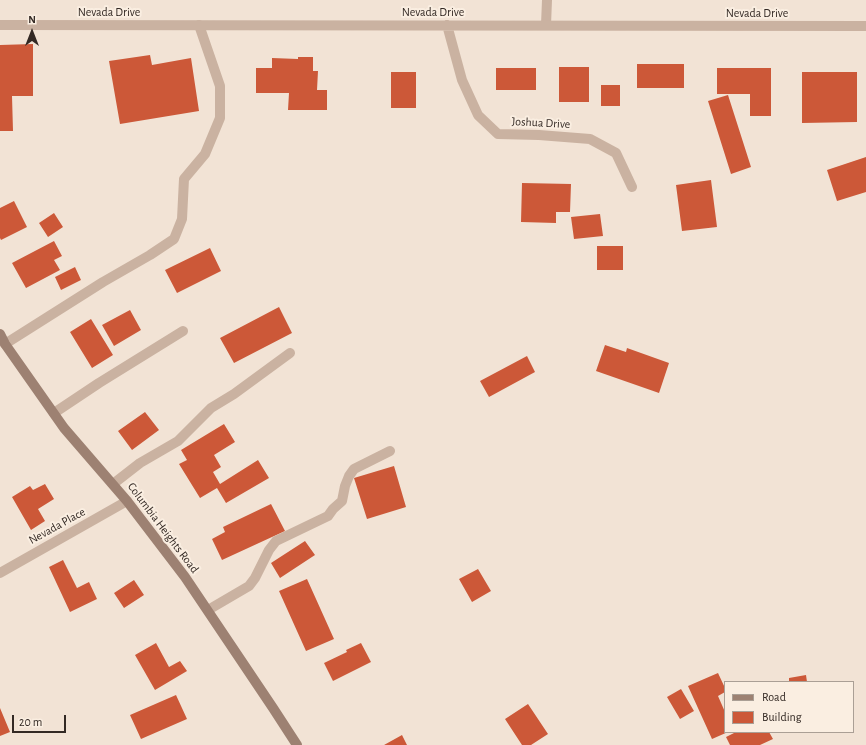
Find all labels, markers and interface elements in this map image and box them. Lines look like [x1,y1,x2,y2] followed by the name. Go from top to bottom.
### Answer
[78,5,140,19] street label: Nevada Drive
[402,5,464,19] street label: Nevada Drive
[726,6,788,20] street label: Nevada Drive
[12,12,52,52] north arrow
[28,14,36,25] text: N
[511,114,571,132] street label: Joshua Drive
[124,480,202,576] street label: Columbia Heights Road
[26,505,88,547] street label: Nevada Place
[724,681,854,733] legend
[762,691,786,703] text: Road
[14,707,68,733] scale bar
[762,711,802,723] text: Building
[19,716,42,728] text: 20 m

